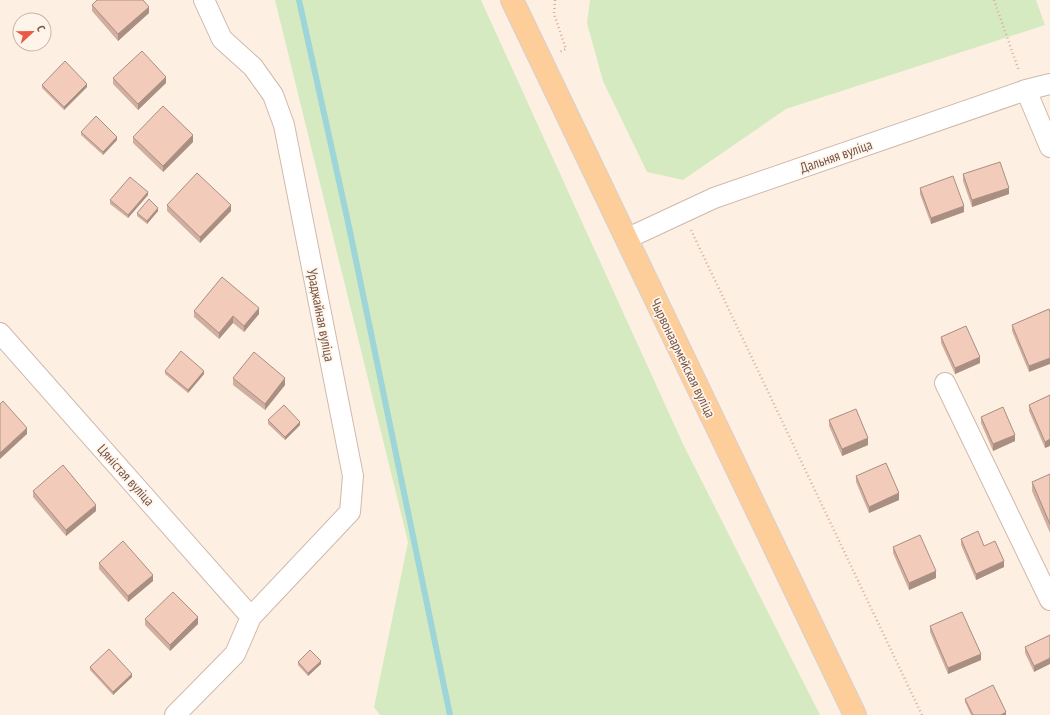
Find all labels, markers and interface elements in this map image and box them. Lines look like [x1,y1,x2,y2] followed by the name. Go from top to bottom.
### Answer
[12,12,52,52] north arrow
[34,23,49,33] text: С
[797,135,875,177] street label: Дальняя вуліца
[303,267,339,363] street label: Ураджайная вуліца
[646,295,720,421] street label: Чырвонаармейская вуліца
[94,440,158,510] street label: Цяністая вуліца

